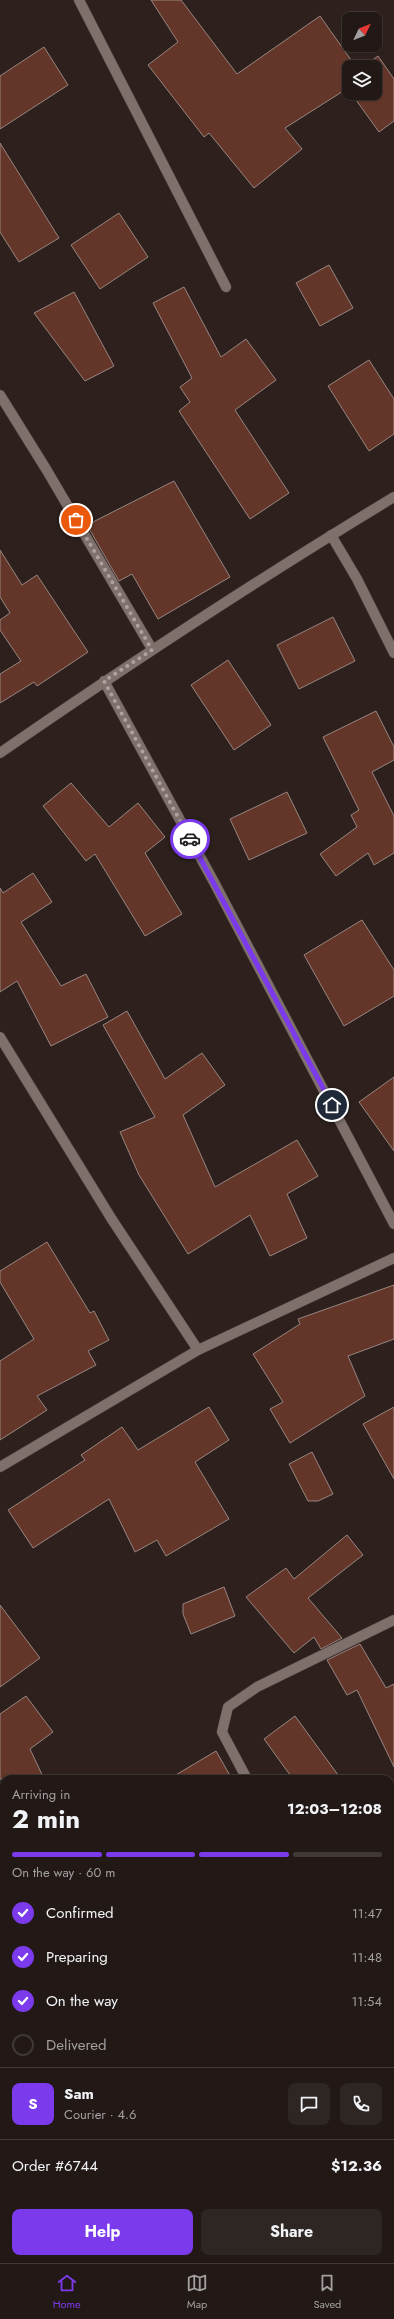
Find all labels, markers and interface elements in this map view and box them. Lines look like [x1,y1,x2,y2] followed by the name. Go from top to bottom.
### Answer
[342,12,382,52] north arrow
[342,12,382,100] map controls
[342,60,382,100] button: layers
[59,503,93,537] pin
[65,509,87,531] icon: bag
[170,819,210,859] courier
[179,828,201,850] icon: car
[315,1088,349,1122] pin
[321,1094,343,1116] icon: home
[12,1785,70,1804] text: Arriving in
[287,1798,382,1820] text: 12:03–12:08
[12,1800,80,1838] text: 2 min
[12,1863,115,1882] text: On the way · 60 m
[12,1902,34,1924] icon: check
[46,1902,114,1924] text: Confirmed
[352,1904,382,1923] text: 11:47
[12,1946,34,1968] icon: check
[46,1946,108,1968] text: Preparing
[352,1948,382,1967] text: 11:48
[12,1990,34,2012] icon: check
[46,1990,118,2012] text: On the way
[351,1992,382,2011] text: 11:54
[46,2034,107,2056] text: Delivered
[64,2083,94,2105] text: Sam
[288,2083,330,2125] button: chat
[340,2083,382,2125] button: phone
[28,2093,38,2115] text: S
[64,2105,137,2124] text: Courier · 4.6
[12,2155,98,2177] text: Order #6744
[331,2155,382,2177] text: $12.36
[12,2209,193,2255] button: Help
[201,2209,382,2255] button: Share
[53,2272,81,2312] tab: Home
[186,2272,208,2312] tab: Map
[313,2272,341,2312] tab: Saved

